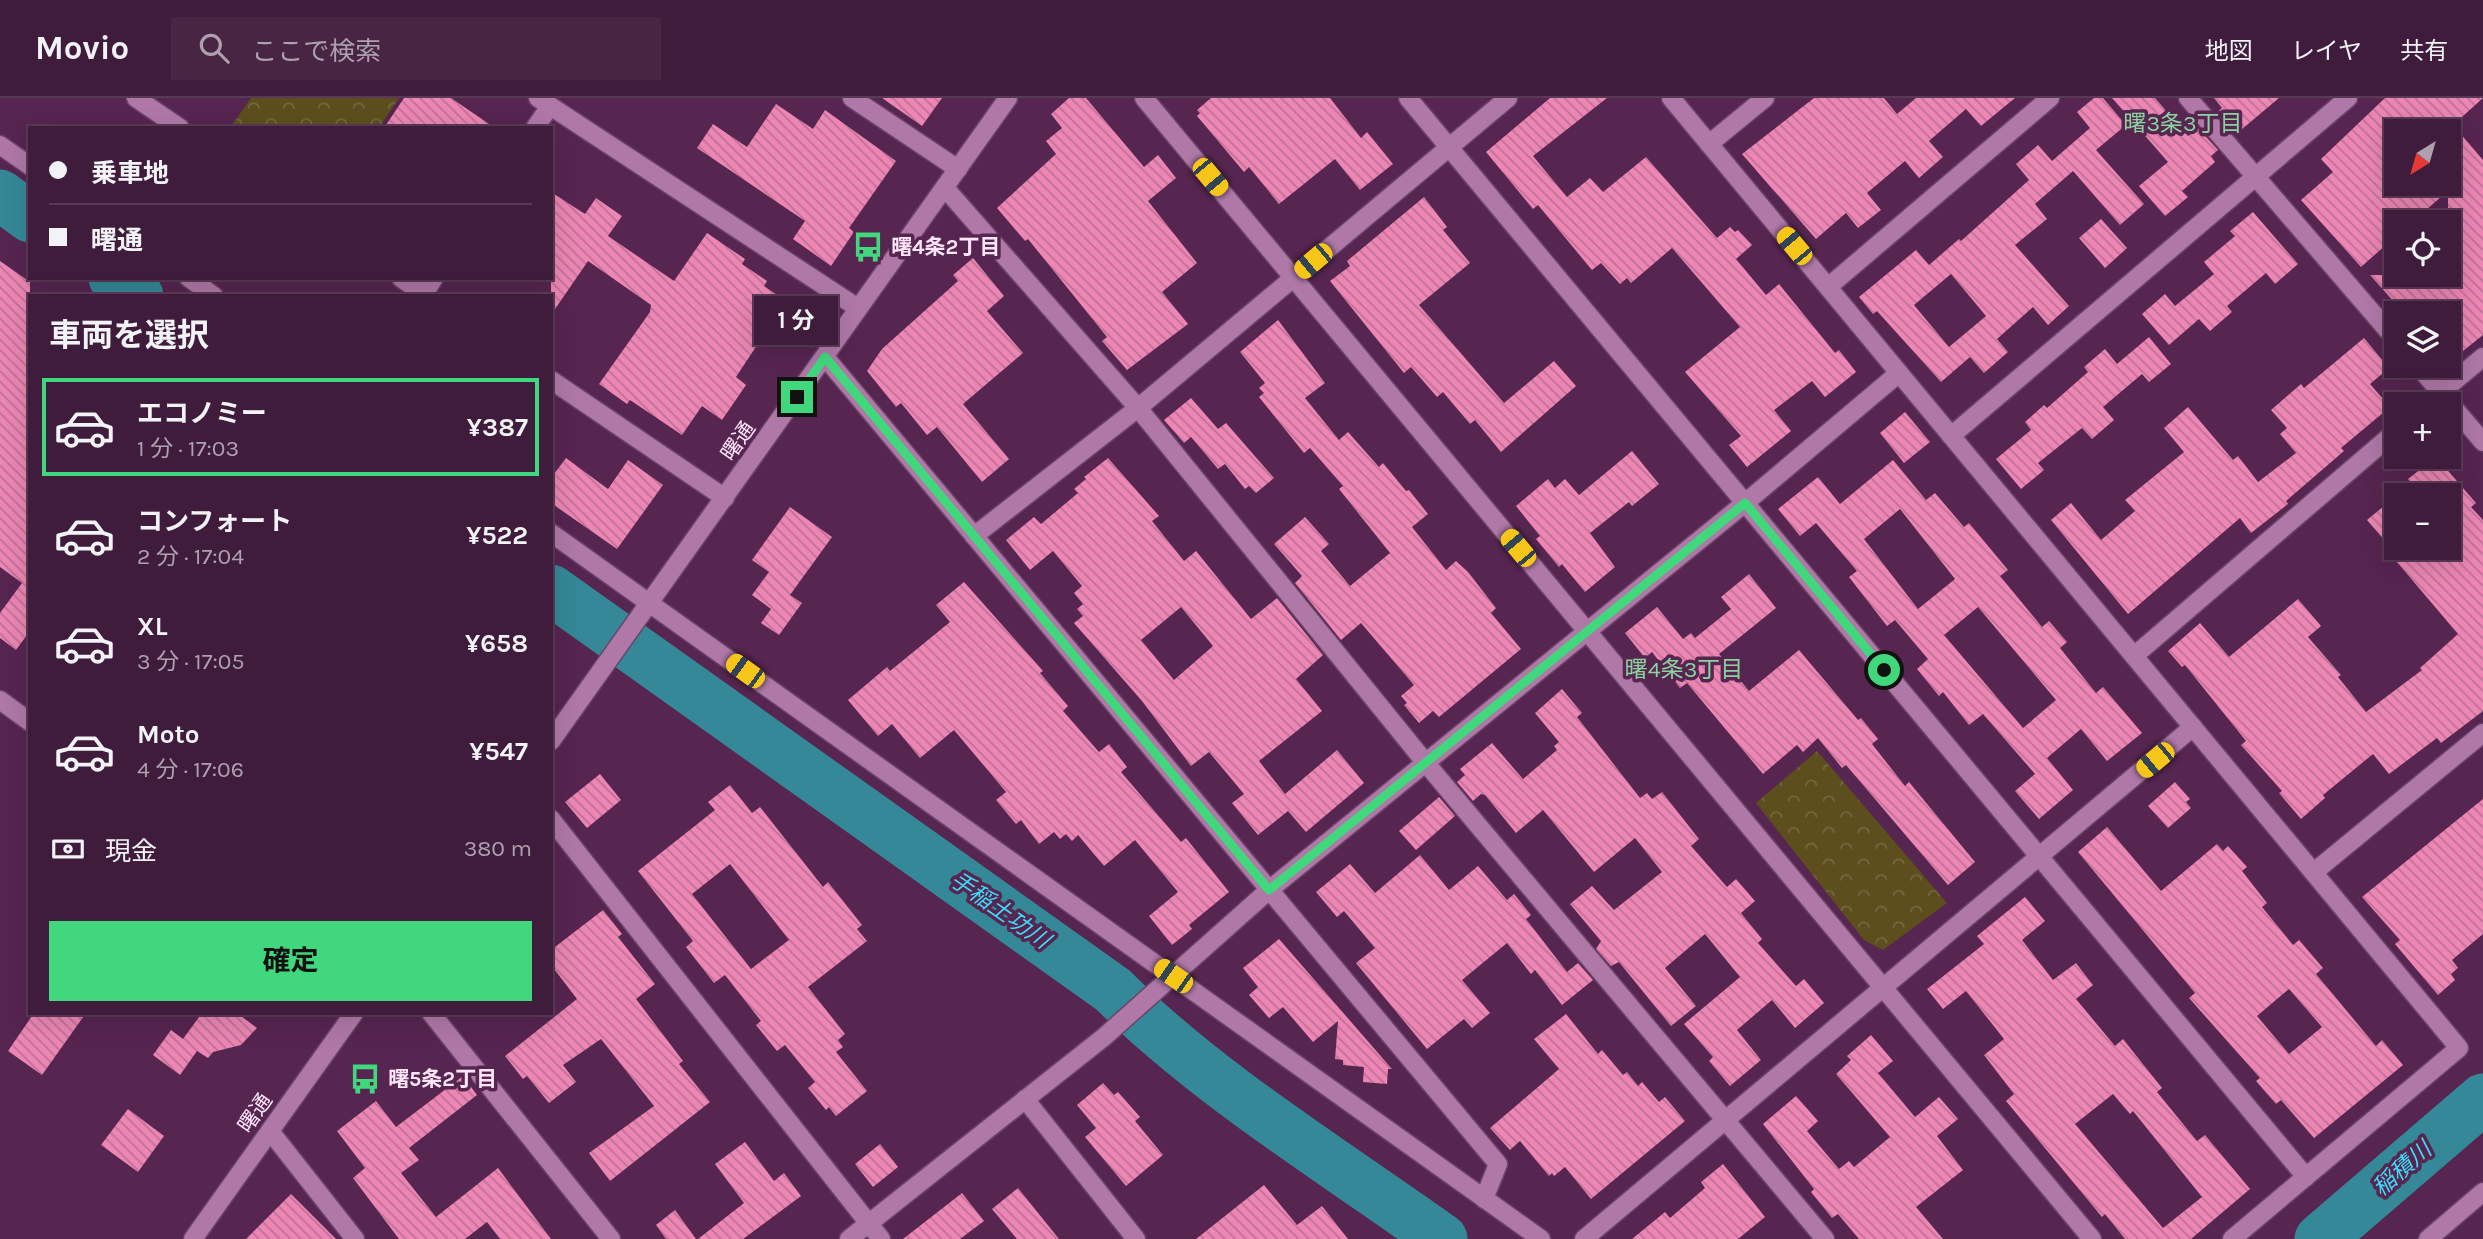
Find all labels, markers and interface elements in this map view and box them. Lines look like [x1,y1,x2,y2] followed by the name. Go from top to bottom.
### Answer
[171,17,661,80] search box
[35,29,129,67] text: Movio
[195,29,233,67] icon: search
[251,36,381,67] text: ここで検索
[2205,37,2253,65] text: 地図
[2291,37,2362,65] text: レイヤ
[2400,37,2448,65] text: 共有
[2123,110,2243,137] district label: 曙3条3丁目
[2384,119,2460,196] north arrow
[2384,119,2461,560] map controls
[1189,154,1232,200] car
[91,158,169,189] text: 乗車地
[2384,210,2461,287] button: locate
[1773,223,1816,269] car
[91,225,143,256] text: 曙通
[851,230,885,264] bus stop icon: 曙4条2丁目
[891,235,1000,259] place label: 曙4条2丁目
[1291,239,1336,283] car
[755,296,839,344] callout: 1 分
[2384,301,2461,378] button: layers
[777,307,815,334] text: 1 分
[49,317,209,354] text: 車両を選択
[781,381,813,413] route end
[2384,392,2461,469] button: +
[53,396,116,459] icon: car
[137,398,267,429] text: エコノミー
[467,412,528,443] text: ¥387
[716,417,760,465] street label: 曙通
[137,435,239,462] text: 1 分 · 17:03
[2384,483,2461,560] button: −
[53,504,116,567] icon: car
[137,506,292,537] text: コンフォート
[466,520,528,551] text: ¥522
[1497,525,1540,571] car
[137,543,244,570] text: 2 分 · 17:04
[137,611,168,642] text: XL
[53,612,116,675] icon: car
[465,628,528,659] text: ¥658
[137,648,244,675] text: 3 分 · 17:05
[722,650,769,692] car
[1868,654,1900,686] route start
[1625,656,1743,683] district label: 曙4条3丁目
[137,719,199,750] text: Moto
[53,720,116,783] icon: car
[469,736,528,767] text: ¥547
[2133,738,2178,782] car
[137,756,244,783] text: 4 分 · 17:06
[49,830,87,868] icon: cash
[464,835,532,862] text: 380 m
[105,836,157,867] text: 現金
[945,866,1057,956] water label: 手稲土功川
[49,921,532,1001] button: 確定
[1150,955,1197,997] car
[348,1062,382,1096] bus stop icon: 曙5条2丁目
[388,1067,497,1091] place label: 曙5条2丁目
[233,1089,277,1137] street label: 曙通
[2367,1134,2439,1202] water label: 稲積川

